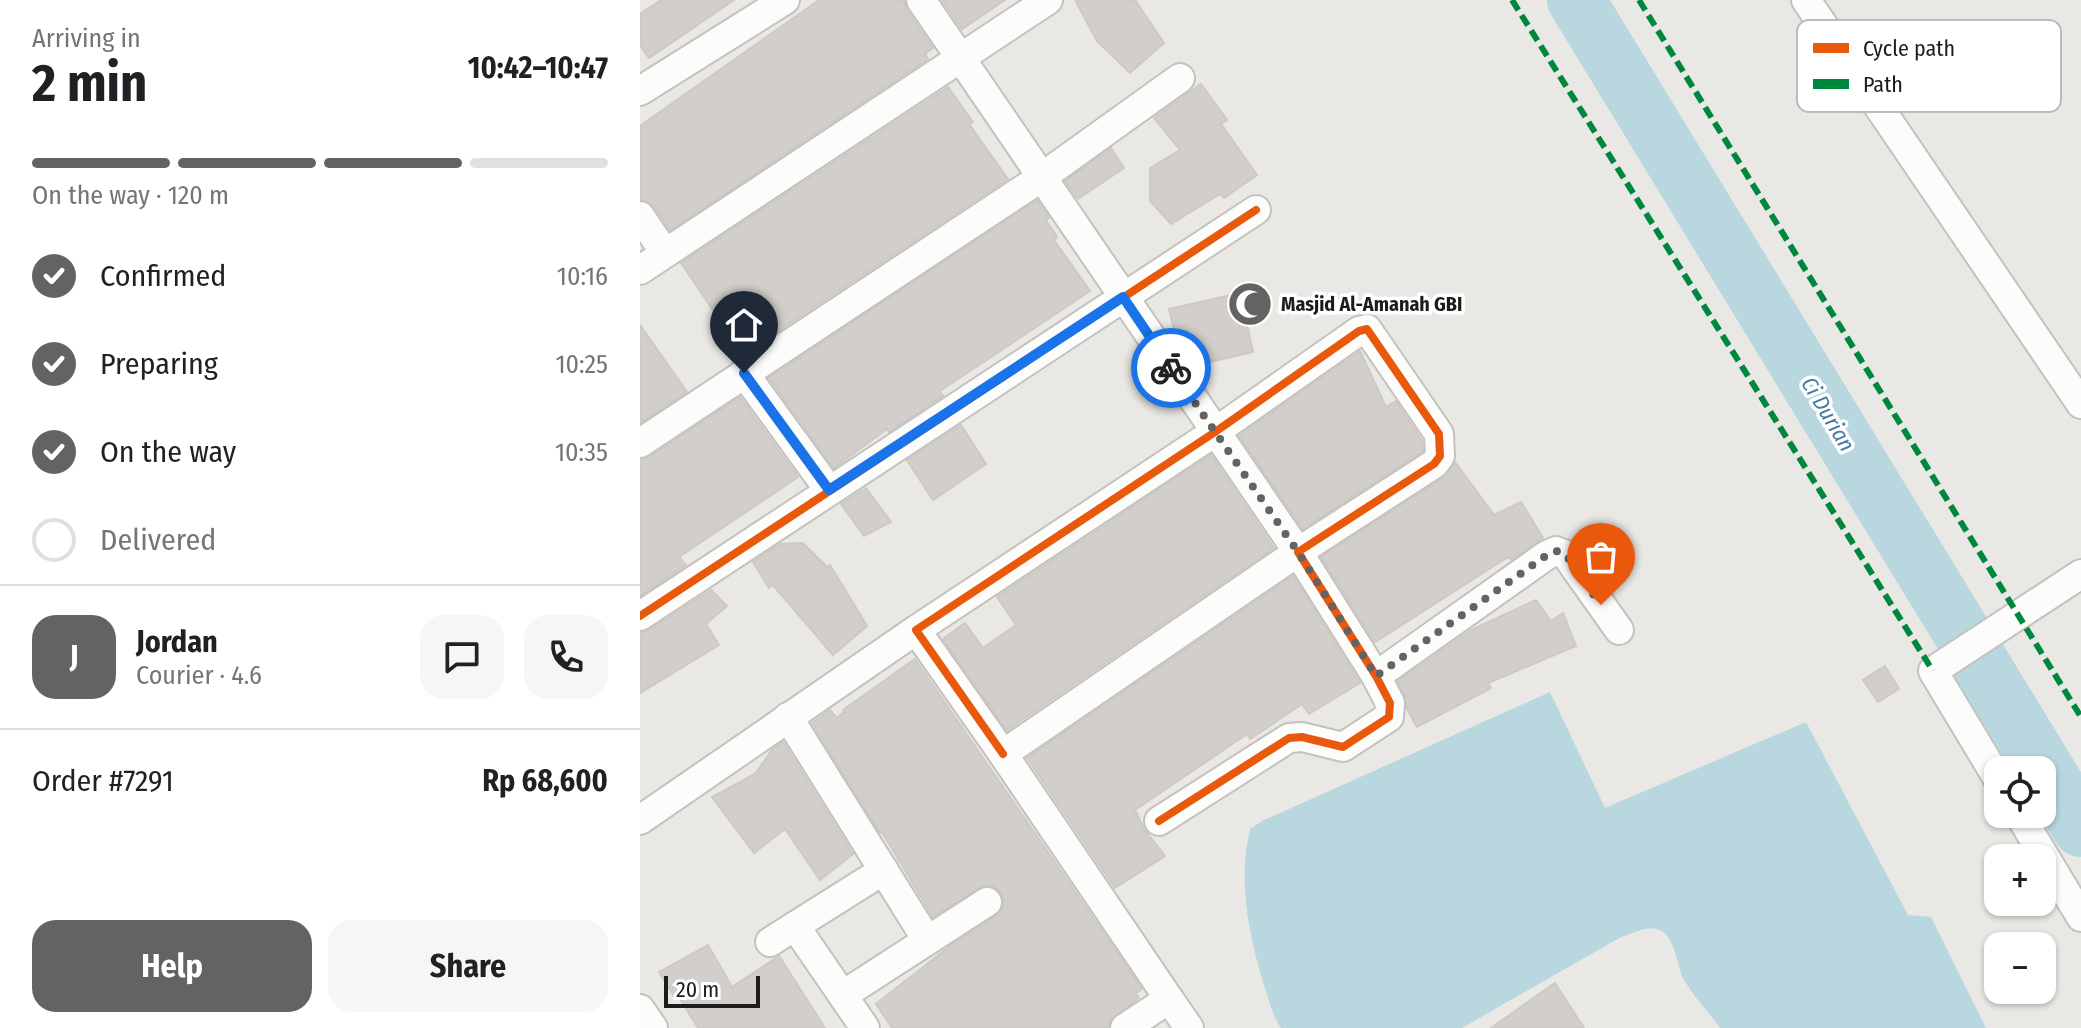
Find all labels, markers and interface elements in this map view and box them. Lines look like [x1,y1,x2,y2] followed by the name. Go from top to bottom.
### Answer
[1797,20,2061,112] legend
[32,23,141,54] text: Arriving in
[1863,35,1955,62] text: Cycle path
[468,50,608,86] text: 10:42–10:47
[32,52,147,115] text: 2 min
[1863,71,1903,98] text: Path
[32,180,229,211] text: On the way · 120 m
[32,254,76,298] icon: check
[100,258,226,294] text: Confirmed
[557,261,608,292] text: 10:16
[1226,280,1274,328] mosque icon: Masjid Al-Amanah GBI
[710,291,778,373] pin
[1281,292,1462,316] place label: Masjid Al-Amanah GBI
[722,303,766,347] icon: home
[1131,328,1211,408] courier
[32,342,76,386] icon: check
[100,346,218,382] text: Preparing
[1149,346,1193,390] icon: bike
[555,349,608,380] text: 10:25
[1795,372,1861,456] water label: Ci Durian
[32,430,76,474] icon: check
[100,434,236,470] text: On the way
[555,437,608,468] text: 10:35
[100,522,216,558] text: Delivered
[1567,523,1635,605] pin
[1579,535,1623,579] icon: bag
[420,615,504,699] button: chat
[524,615,608,699] button: phone
[136,624,218,660] text: Jordan
[70,639,78,675] text: J
[136,660,262,691] text: Courier · 4.6
[1984,756,2056,1004] map controls
[1984,756,2056,828] button: locate
[32,763,174,799] text: Order #7291
[482,763,608,799] text: Rp 68,600
[1984,844,2056,916] button: +
[32,920,312,1012] button: Help
[328,920,608,1012] button: Share
[1984,932,2056,1004] button: −
[664,972,760,1008] scale bar
[676,976,719,1003] text: 20 m

